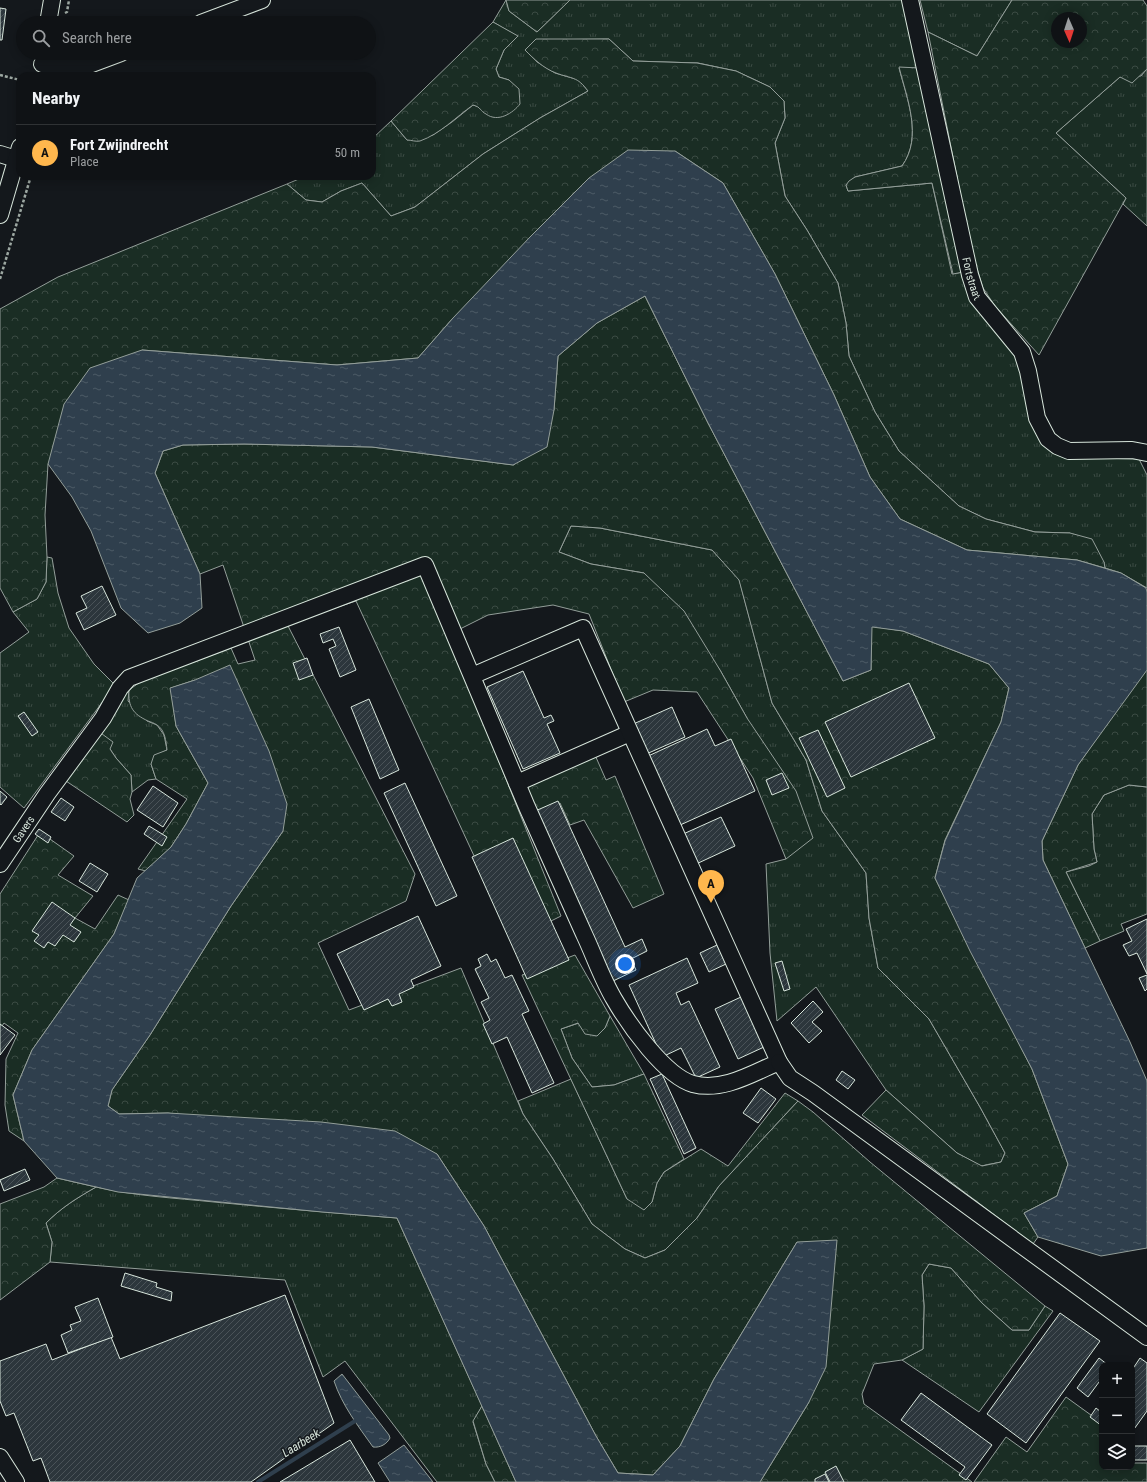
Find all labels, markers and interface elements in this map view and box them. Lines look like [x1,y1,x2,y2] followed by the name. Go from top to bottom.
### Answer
[1051,12,1087,48] north arrow
[16,16,376,60] search box
[30,27,52,49] icon: search
[62,29,132,47] text: Search here
[32,88,80,108] text: Nearby
[70,136,168,154] text: Fort Zwijndrecht
[41,145,49,160] text: A
[334,145,360,160] text: 50 m
[70,154,99,169] text: Place
[959,256,983,303] street label: Fortstraat
[10,813,38,845] street label: Gavers
[698,870,724,903] pin: A
[615,954,635,974] your location
[1099,1362,1135,1470] map controls
[1099,1362,1135,1398] button: +
[1099,1398,1135,1434] button: −
[279,1426,323,1460] water label: Laarbeek
[1099,1434,1135,1470] button: layers

